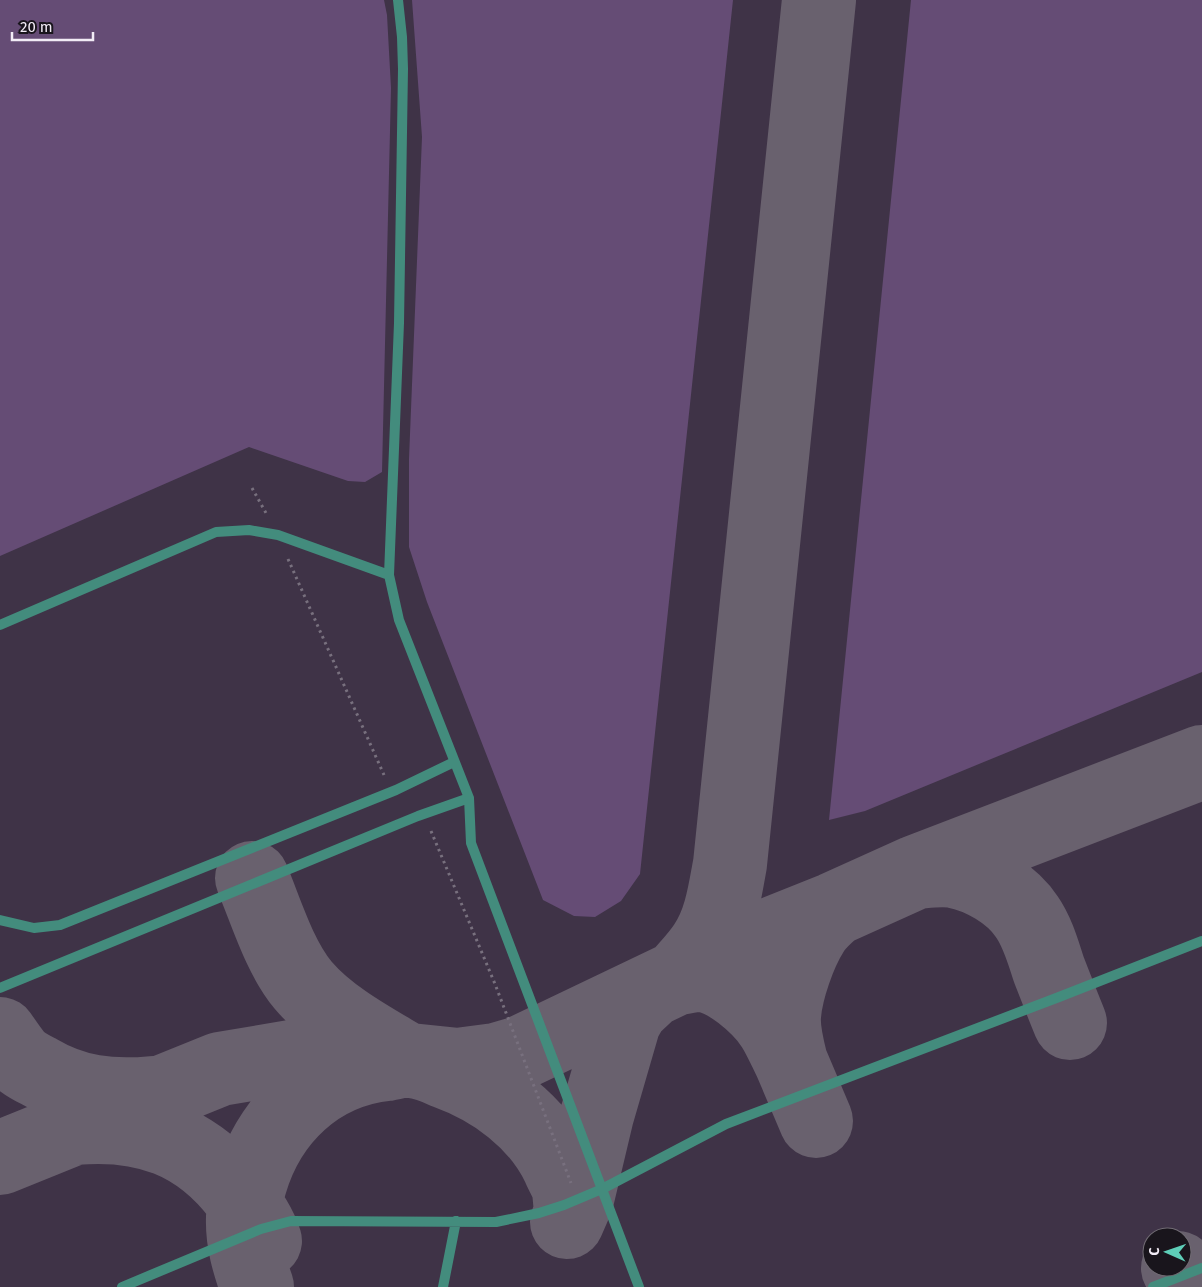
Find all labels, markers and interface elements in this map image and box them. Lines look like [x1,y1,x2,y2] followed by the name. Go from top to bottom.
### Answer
[12,10,94,42] scale bar
[20,18,53,36] text: 20 m
[1142,1227,1192,1277] north arrow
[1146,1247,1163,1256] text: С

